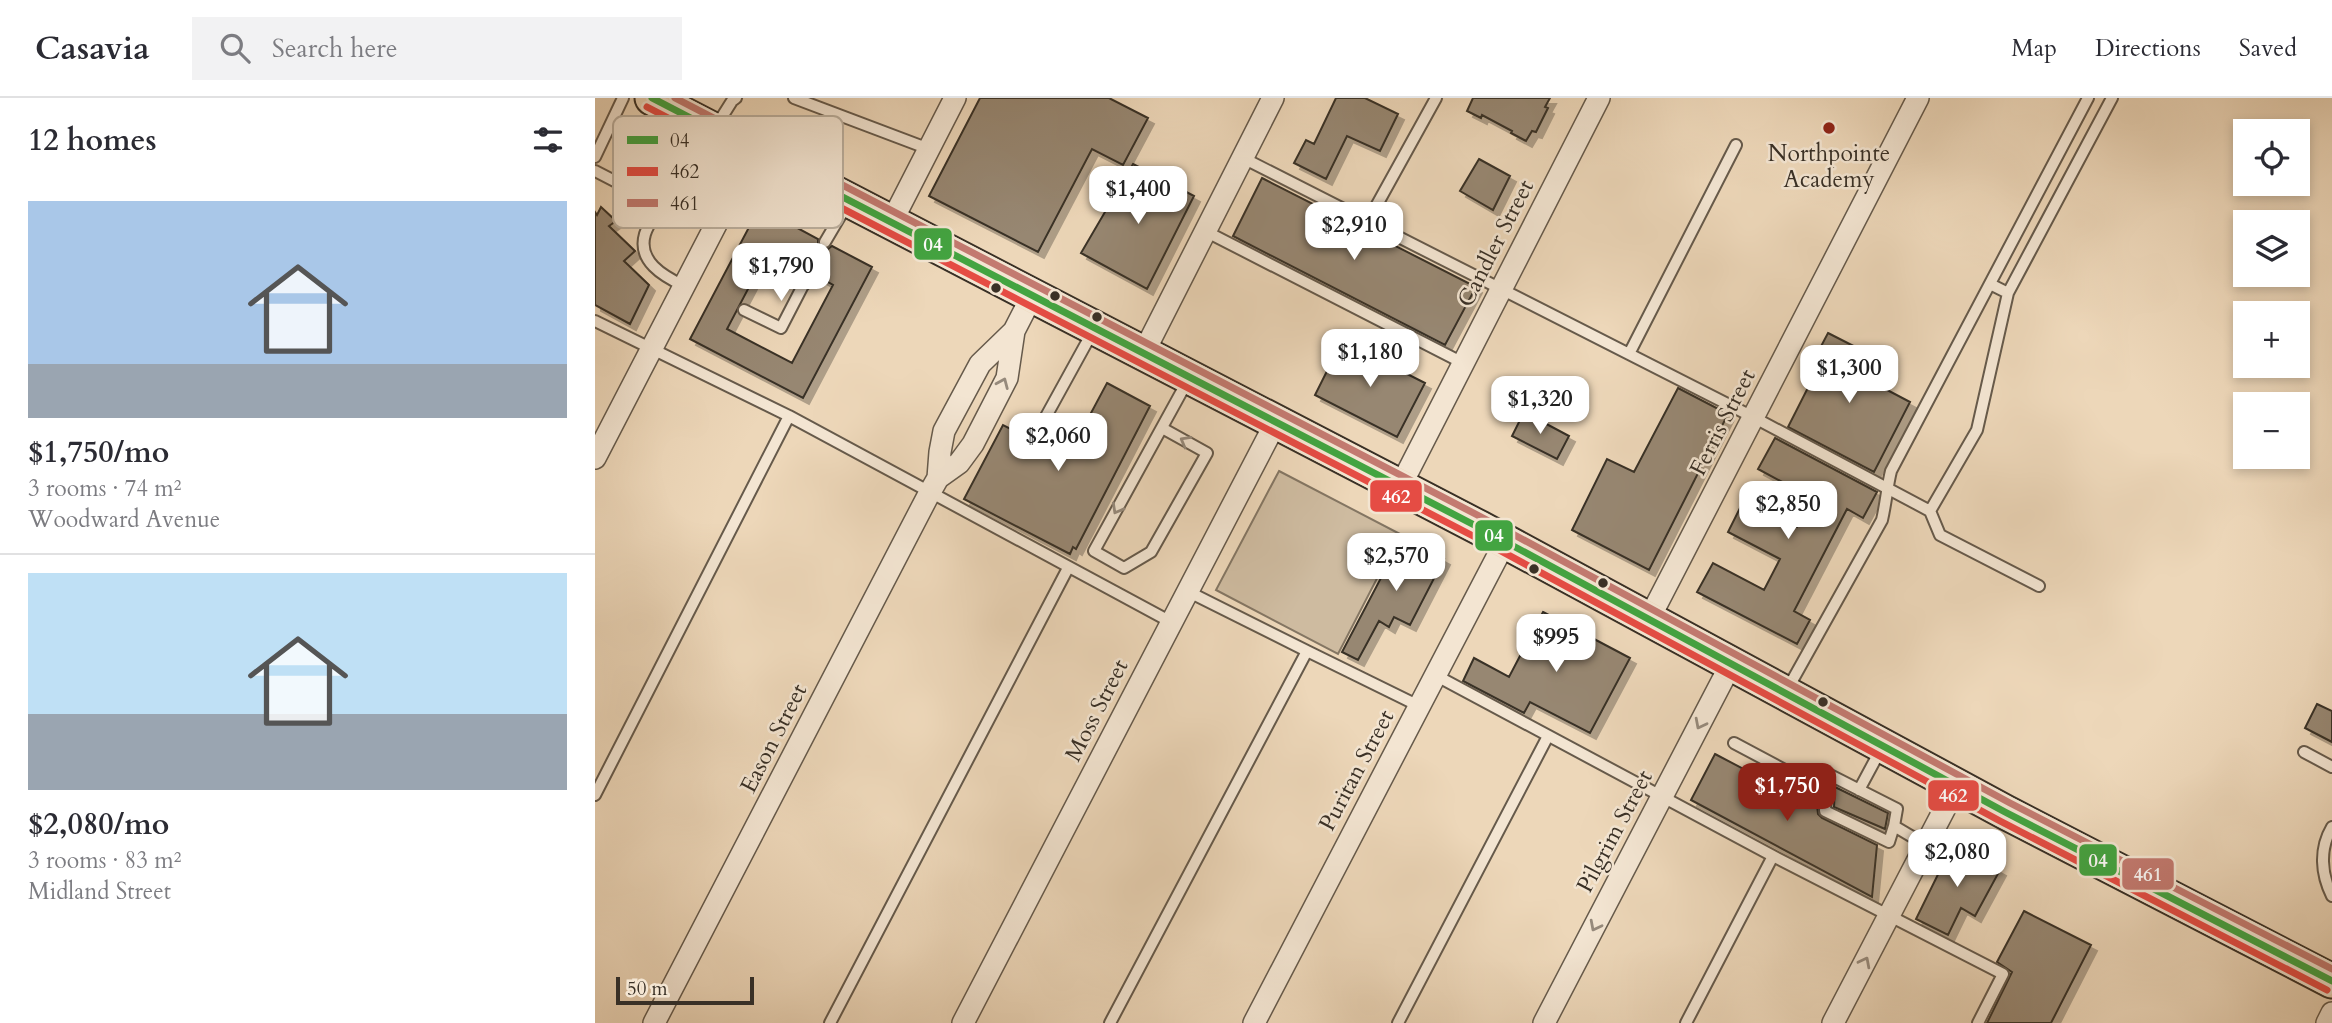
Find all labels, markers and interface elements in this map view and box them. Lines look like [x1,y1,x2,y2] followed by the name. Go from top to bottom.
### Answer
[192,17,682,80] search box
[35,26,150,71] text: Casavia
[216,29,254,67] icon: search
[272,31,398,66] text: Search here
[2011,32,2057,65] text: Map
[2095,32,2201,65] text: Directions
[2239,32,2297,65] text: Saved
[613,116,843,228] legend
[2233,119,2310,469] map controls
[2233,119,2310,196] button: locate
[28,120,157,161] text: 12 homes
[1821,120,1837,136] marker: Northpointe Academy
[529,121,567,159] icon: filters
[670,128,690,154] text: 04
[1768,138,1890,195] place label: Northpointe Academy
[670,159,699,185] text: 462
[1081,166,1195,226] pin: $1,400
[1105,173,1171,204] text: $1,400
[1450,174,1541,312] street label: Candler Street
[670,191,699,217] text: 461
[1297,202,1411,262] pin: $2,910
[1321,209,1387,240] text: $2,910
[2233,210,2310,287] button: layers
[913,227,953,261] line badge: 04
[923,232,943,258] text: 04
[724,244,838,303] pin: $1,790
[235,246,361,372] icon: home
[748,250,814,281] text: $1,790
[989,281,1003,295] unlabelled marker
[1048,289,1062,303] unlabelled marker
[2233,301,2310,378] button: +
[1090,310,1104,324] unlabelled marker
[1313,330,1427,389] pin: $1,180
[1337,336,1403,367] text: $1,180
[1792,345,1906,405] pin: $1,300
[1816,352,1882,383] text: $1,300
[1682,364,1763,481] street label: Ferris Street
[1483,376,1597,436] pin: $1,320
[995,378,1009,390] one-way arrow
[1507,383,1573,414] text: $1,320
[2233,392,2310,469] button: −
[1001,414,1115,473] pin: $2,060
[1025,420,1091,451] text: $2,060
[28,432,169,473] text: $1,750/mo
[1180,435,1192,449] one-way arrow
[28,473,181,504] text: 3 rooms · 74 m²
[1369,479,1423,513] line badge: 462
[1731,482,1845,541] pin: $2,850
[1381,484,1411,510] text: 462
[1755,488,1821,519] text: $2,850
[1112,502,1126,514] one-way arrow
[28,504,220,535] text: Woodward Avenue
[1474,519,1514,552] line badge: 04
[1484,523,1504,549] text: 04
[1339,533,1453,593] pin: $2,570
[1363,540,1429,571] text: $2,570
[1527,562,1541,576] unlabelled marker
[1596,576,1610,590] unlabelled marker
[1515,614,1597,674] pin: $995
[235,618,361,744] icon: home
[1532,621,1580,652] text: $995
[1057,654,1135,767] street label: Moss Street
[733,678,814,798] street label: Eason Street
[1816,695,1830,709] unlabelled marker
[1312,704,1401,836] street label: Puritan Street
[1694,717,1708,730] one-way arrow
[1730,764,1844,823] pin: $1,750
[1569,765,1660,898] street label: Pilgrim Street
[1754,770,1820,801] text: $1,750
[1927,779,1980,812] line badge: 462
[1938,783,1968,809] text: 462
[28,804,169,845] text: $2,080/mo
[1900,830,2014,889] pin: $2,080
[1924,836,1990,867] text: $2,080
[2078,843,2118,877] line badge: 04
[28,845,181,876] text: 3 rooms · 83 m²
[2088,848,2108,874] text: 04
[2121,857,2175,891] line badge: 461
[2133,862,2163,888] text: 461
[28,876,171,907] text: Midland Street
[1589,919,1603,931] one-way arrow
[1856,957,1870,970] one-way arrow
[616,974,754,1006] scale bar
[627,976,668,1002] text: 50 m

